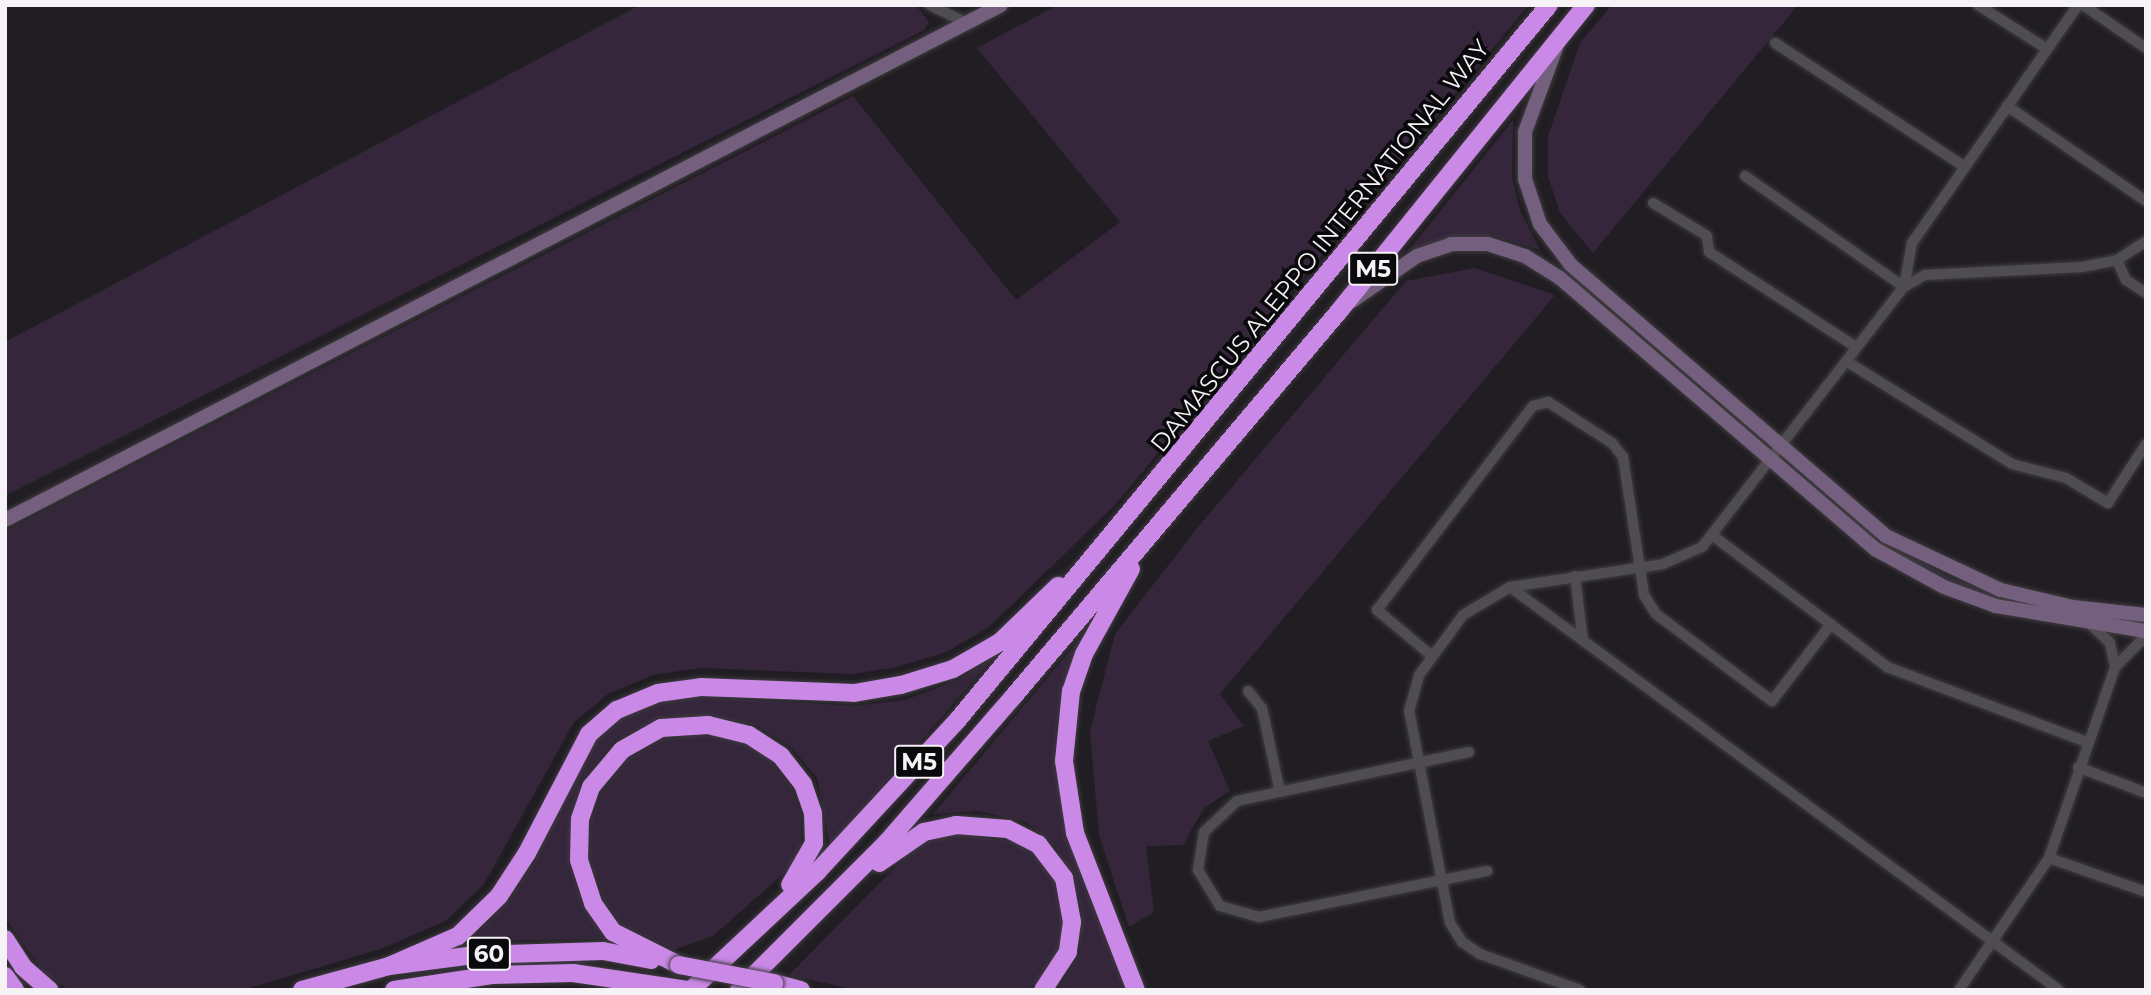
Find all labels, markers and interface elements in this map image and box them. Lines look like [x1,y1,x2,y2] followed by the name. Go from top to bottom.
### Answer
[1145,34,1495,458] street label: DAMASCUS ALEPPO INTERNATIONAL WAY
[1347,250,1399,288] road number: M5
[893,742,945,782] road number: M5
[466,934,512,973] road number: 60

